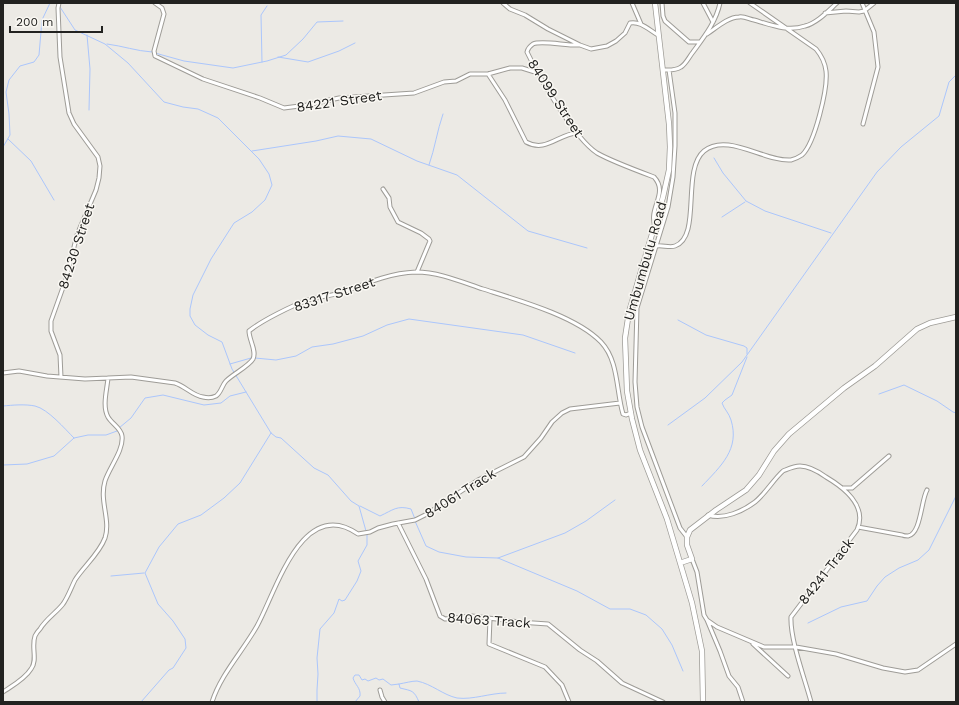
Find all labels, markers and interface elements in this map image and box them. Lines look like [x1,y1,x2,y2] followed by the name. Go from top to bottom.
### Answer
[10,8,102,34] scale bar
[16,15,53,29] text: 200 m
[525,56,587,140] street label: 84099 Street
[295,87,383,115] street label: 84221 Street
[620,200,670,322] street label: Umbumbulu Road
[55,201,97,291] street label: 84230 Street
[291,273,377,315] street label: 83317 Street
[421,465,499,521] street label: 84061 Track
[795,535,857,607] street label: 84241 Track
[447,609,531,631] street label: 84063 Track

